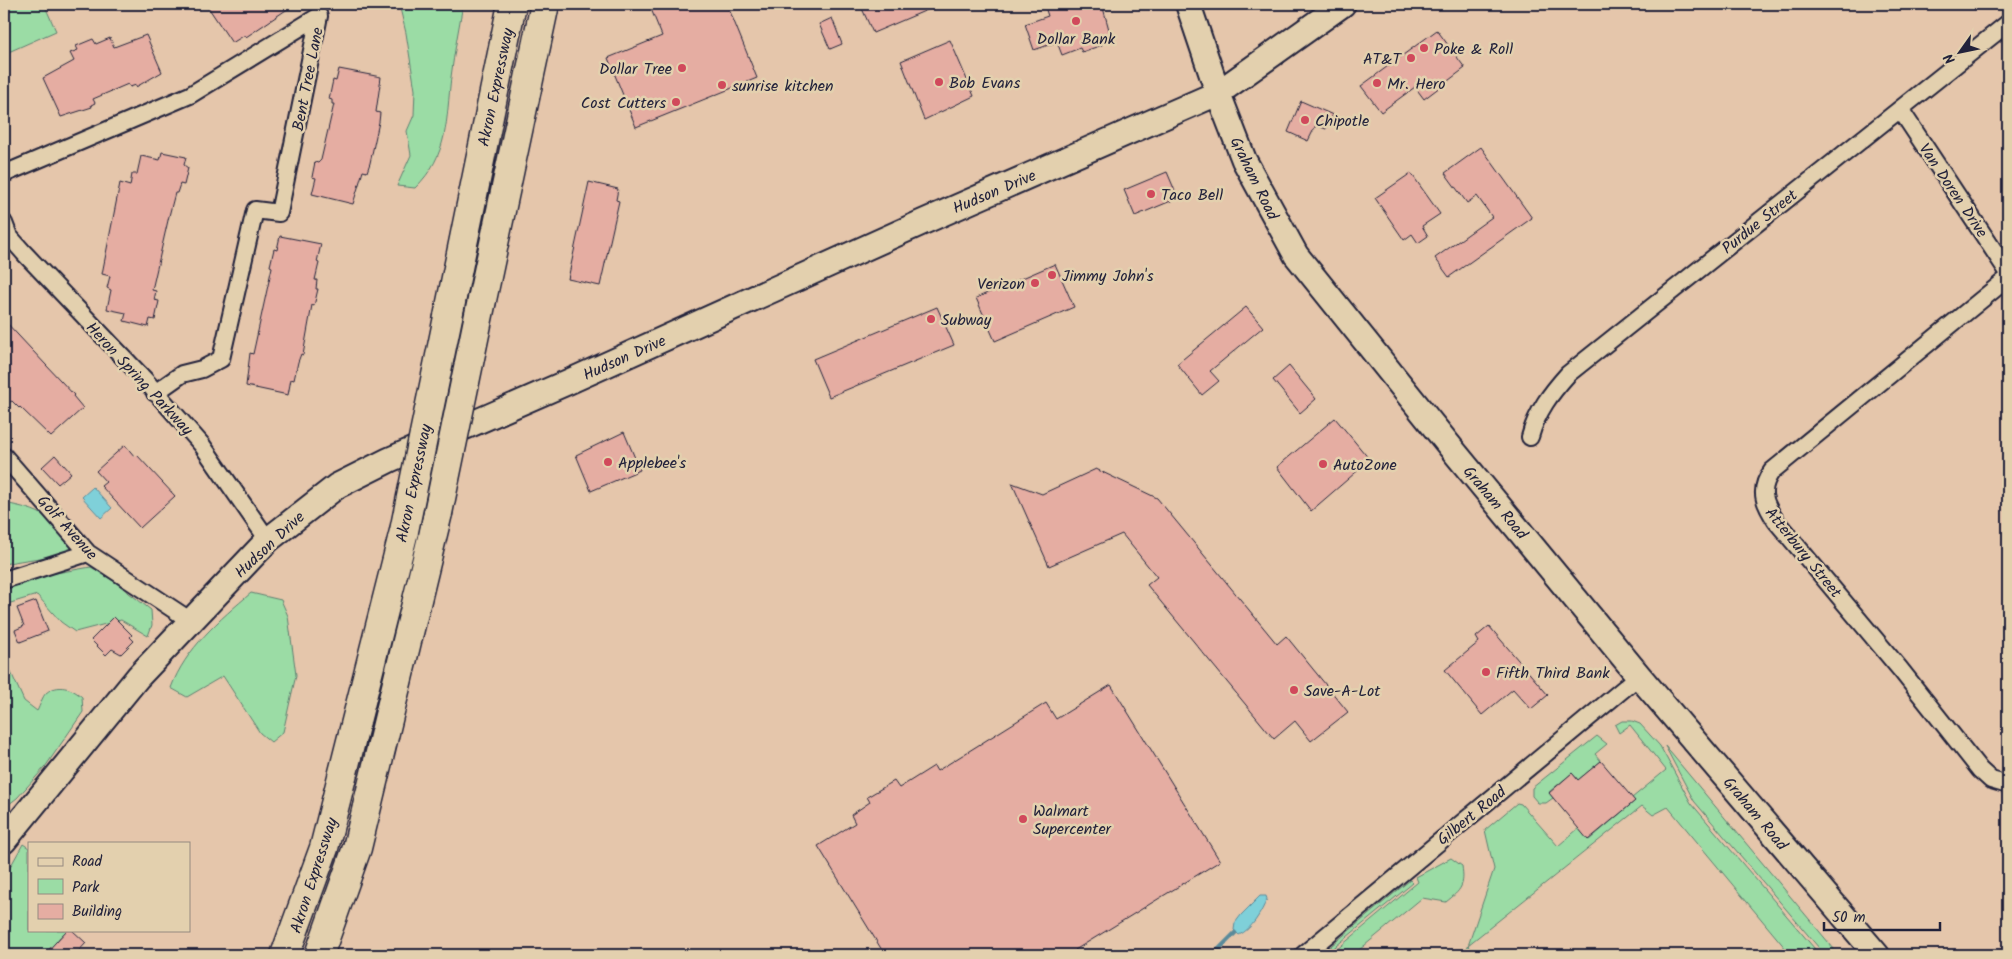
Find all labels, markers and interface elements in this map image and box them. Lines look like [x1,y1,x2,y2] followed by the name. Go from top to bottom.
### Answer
[1070,15,1082,27] marker: Dollar Bank
[286,25,331,133] street label: Bent Tree Lane
[472,25,521,149] street label: Akron Expressway
[1037,27,1116,52] place label: Dollar Bank
[1934,28,1984,78] north arrow
[1434,37,1513,62] place label: Poke & Roll
[1418,42,1430,54] marker: Poke & Roll
[1363,47,1402,72] place label: AT&T
[1938,49,1962,68] text: N
[1405,52,1417,64] marker: AT&T
[599,57,672,82] place label: Dollar Tree
[676,62,688,74] marker: Dollar Tree
[949,71,1020,96] place label: Bob Evans
[1387,72,1446,97] place label: Mr. Hero
[732,74,834,99] place label: sunrise kitchen
[933,76,945,88] marker: Bob Evans
[1371,77,1383,89] marker: Mr. Hero
[716,79,728,91] marker: sunrise kitchen
[581,91,666,116] place label: Cost Cutters
[670,96,682,108] marker: Cost Cutters
[1315,109,1369,134] place label: Chipotle
[1299,114,1311,126] marker: Chipotle
[1223,133,1285,225] street label: Graham Road
[1912,139,1994,243] street label: Van Doren Drive
[949,164,1040,221] street label: Hudson Drive
[1161,183,1223,208] place label: Taco Bell
[1716,183,1804,261] street label: Purdue Street
[1145,188,1157,200] marker: Taco Bell
[1062,264,1154,289] place label: Jimmy John's
[1046,269,1058,281] marker: Jimmy John's
[977,272,1025,297] place label: Verizon
[1029,277,1041,289] marker: Verizon
[941,308,992,333] place label: Subway
[925,313,937,325] marker: Subway
[79,316,199,442] street label: Heron Spring Parkway
[579,329,670,388] street label: Hudson Drive
[390,421,439,545] street label: Akron Expressway
[618,451,686,476] place label: Applebee's
[1333,453,1397,478] place label: AutoZone
[602,456,614,468] marker: Applebee's
[1317,458,1329,470] marker: AutoZone
[1456,460,1534,546] street label: Graham Road
[31,490,103,566] street label: Golf Avenue
[1758,502,1848,604] street label: Atterbury Street
[229,506,311,585] street label: Hudson Drive
[1496,661,1610,686] place label: Fifth Third Bank
[1480,666,1492,678] marker: Fifth Third Bank
[1304,679,1381,704] place label: Save-A-Lot
[1288,684,1300,696] marker: Save-A-Lot
[1716,771,1794,857] street label: Graham Road
[1432,780,1513,852] street label: Gilbert Road
[1033,799,1113,842] place label: Walmart Supercenter
[1017,813,1029,825] marker: Walmart Supercenter
[284,814,345,937] street label: Akron Expressway
[28,842,190,932] legend
[72,850,103,874] text: Road
[72,876,100,900] text: Park
[1824,899,1941,931] scale bar
[72,900,122,924] text: Building
[1832,906,1866,930] text: 50 m

